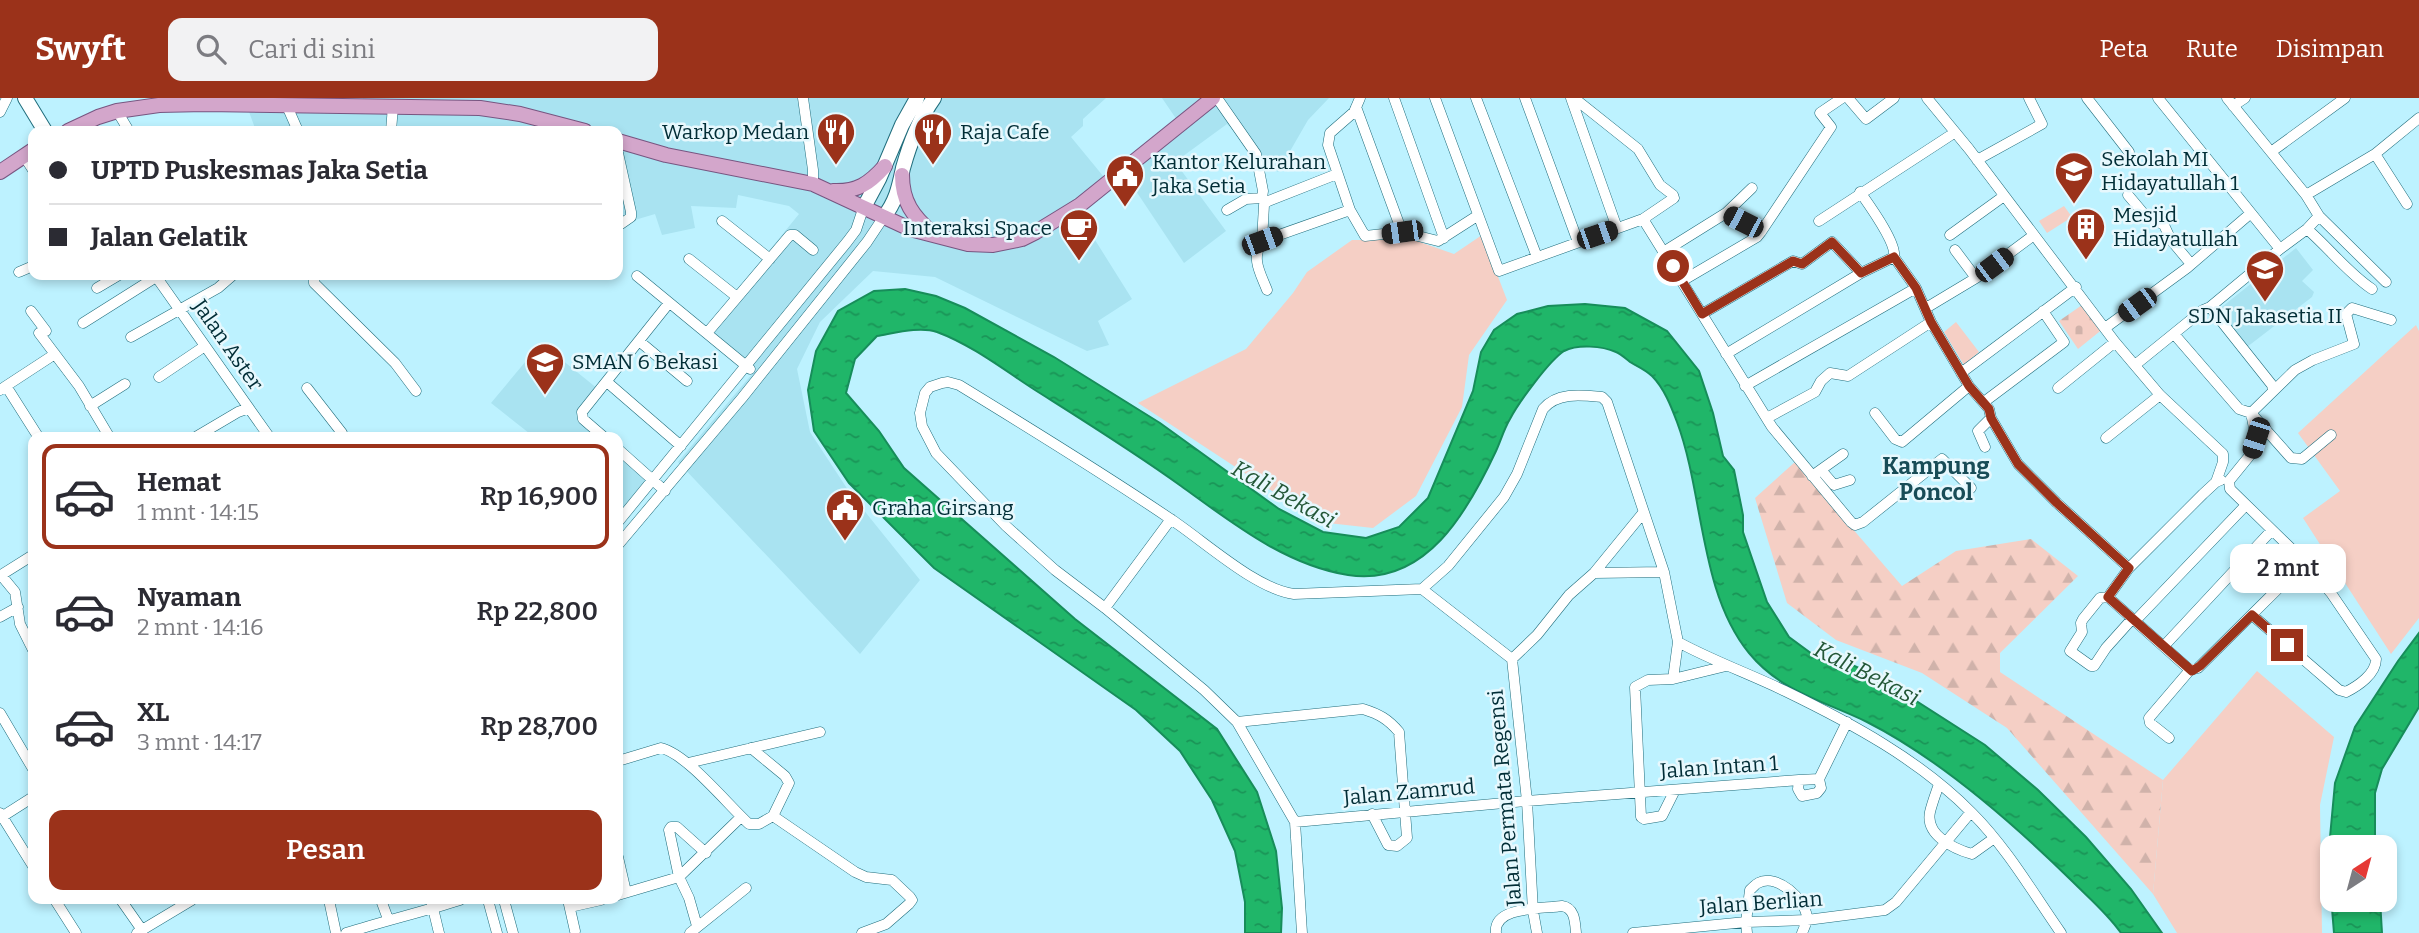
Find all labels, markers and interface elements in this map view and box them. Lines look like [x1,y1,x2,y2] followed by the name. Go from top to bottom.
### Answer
[168,18,658,81] search box
[35,29,126,69] text: Swyft
[192,30,230,68] icon: search
[248,34,375,65] text: Cari di sini
[2099,35,2148,63] text: Peta
[2186,35,2238,63] text: Rute
[2276,35,2384,63] text: Disimpan
[815,111,857,166] restaurant icon: Warkop Medan
[912,111,954,166] restaurant icon: Raja Cafe
[662,119,809,145] place label: Warkop Medan
[960,119,1050,145] place label: Raja Cafe
[2101,146,2239,196] place label: Sekolah MI Hidayatullah 1
[1151,149,1326,199] place label: Kantor Kelurahan Jaka Setia
[2053,150,2095,205] school or university icon: Sekolah MI Hidayatullah 1
[1104,153,1146,208] public building icon: Kantor Kelurahan Jaka Setia
[91,155,428,186] text: UPTD Puskesmas Jaka Setia
[2113,202,2238,252] place label: Mesjid Hidayatullah
[1720,203,1767,241] car
[2065,206,2107,261] building icon: Mesjid Hidayatullah
[1058,207,1100,262] cafe icon: Interaksi Space
[903,215,1052,241] place label: Interaksi Space
[1574,218,1621,252] car
[1380,219,1425,245] car
[91,222,247,253] text: Jalan Gelatik
[1239,224,1286,258] car
[1971,244,2018,286] car
[2244,248,2286,303] school or university icon: SDN Jakasetia II
[1657,250,1689,282] route start
[2114,284,2161,326] car
[187,294,269,396] street label: Jalan Aster
[2188,303,2342,329] place label: SDN Jakasetia II
[524,341,566,396] school or university icon: SMAN 6 Bekasi
[572,349,718,375] place label: SMAN 6 Bekasi
[2240,415,2273,461] car
[1882,452,1990,506] district label: Kampung Poncol
[1227,454,1341,534] water label: Kali Bekasi
[53,465,116,528] icon: car
[137,467,221,498] text: Hemat
[480,481,598,512] text: Rp 16,900
[824,487,866,542] public building icon: Graha Girsang
[872,495,1014,521] place label: Graha Girsang
[137,498,259,526] text: 1 mnt · 14:15
[2229,544,2345,592] callout: 2 mnt
[2257,554,2319,582] text: 2 mnt
[53,580,116,643] icon: car
[137,582,241,613] text: Nyaman
[476,596,598,627] text: Rp 22,800
[137,613,263,641] text: 2 mnt · 14:16
[2271,629,2303,661] route end
[1810,635,1925,712] water label: Kali Bekasi
[1483,689,1528,908] street label: Jalan Permata Regensi
[53,695,116,758] icon: car
[137,697,169,728] text: XL
[480,711,598,742] text: Rp 28,700
[137,728,262,756] text: 3 mnt · 14:17
[1658,750,1779,784] street label: Jalan Intan 1
[1341,773,1476,811] street label: Jalan Zamrud
[49,810,602,890] button: Pesan
[2320,835,2398,912] north arrow
[2320,835,2397,912] map controls
[1698,886,1823,920] street label: Jalan Berlian

